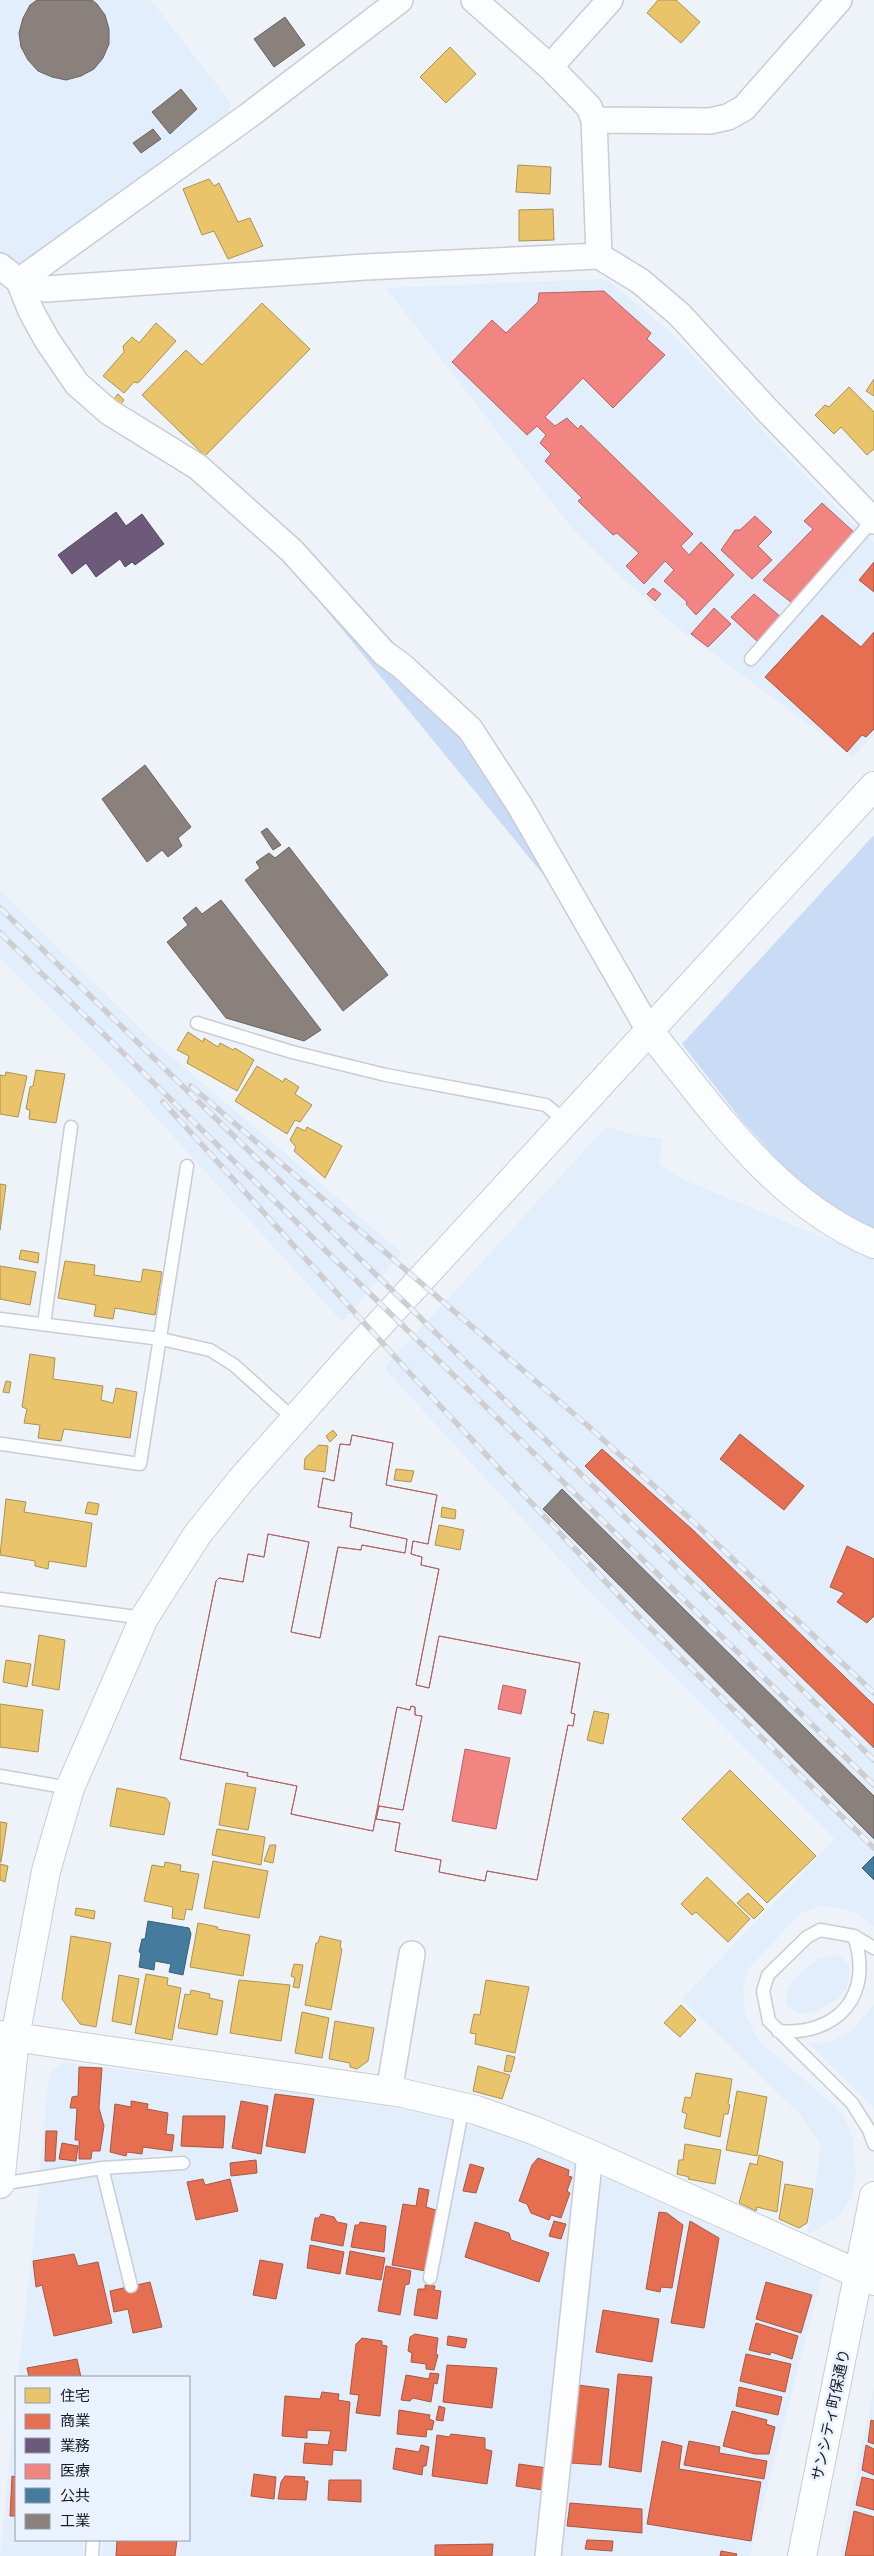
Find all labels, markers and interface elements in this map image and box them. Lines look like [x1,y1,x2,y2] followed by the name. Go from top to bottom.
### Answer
[804,2347,855,2483] street label: サンシティ町保通り
[15,2376,190,2541] legend
[60,2383,90,2406] text: 住宅
[60,2408,90,2431] text: 商業
[60,2433,90,2456] text: 業務
[60,2458,90,2481] text: 医療
[60,2483,90,2506] text: 公共
[60,2508,90,2531] text: 工業

